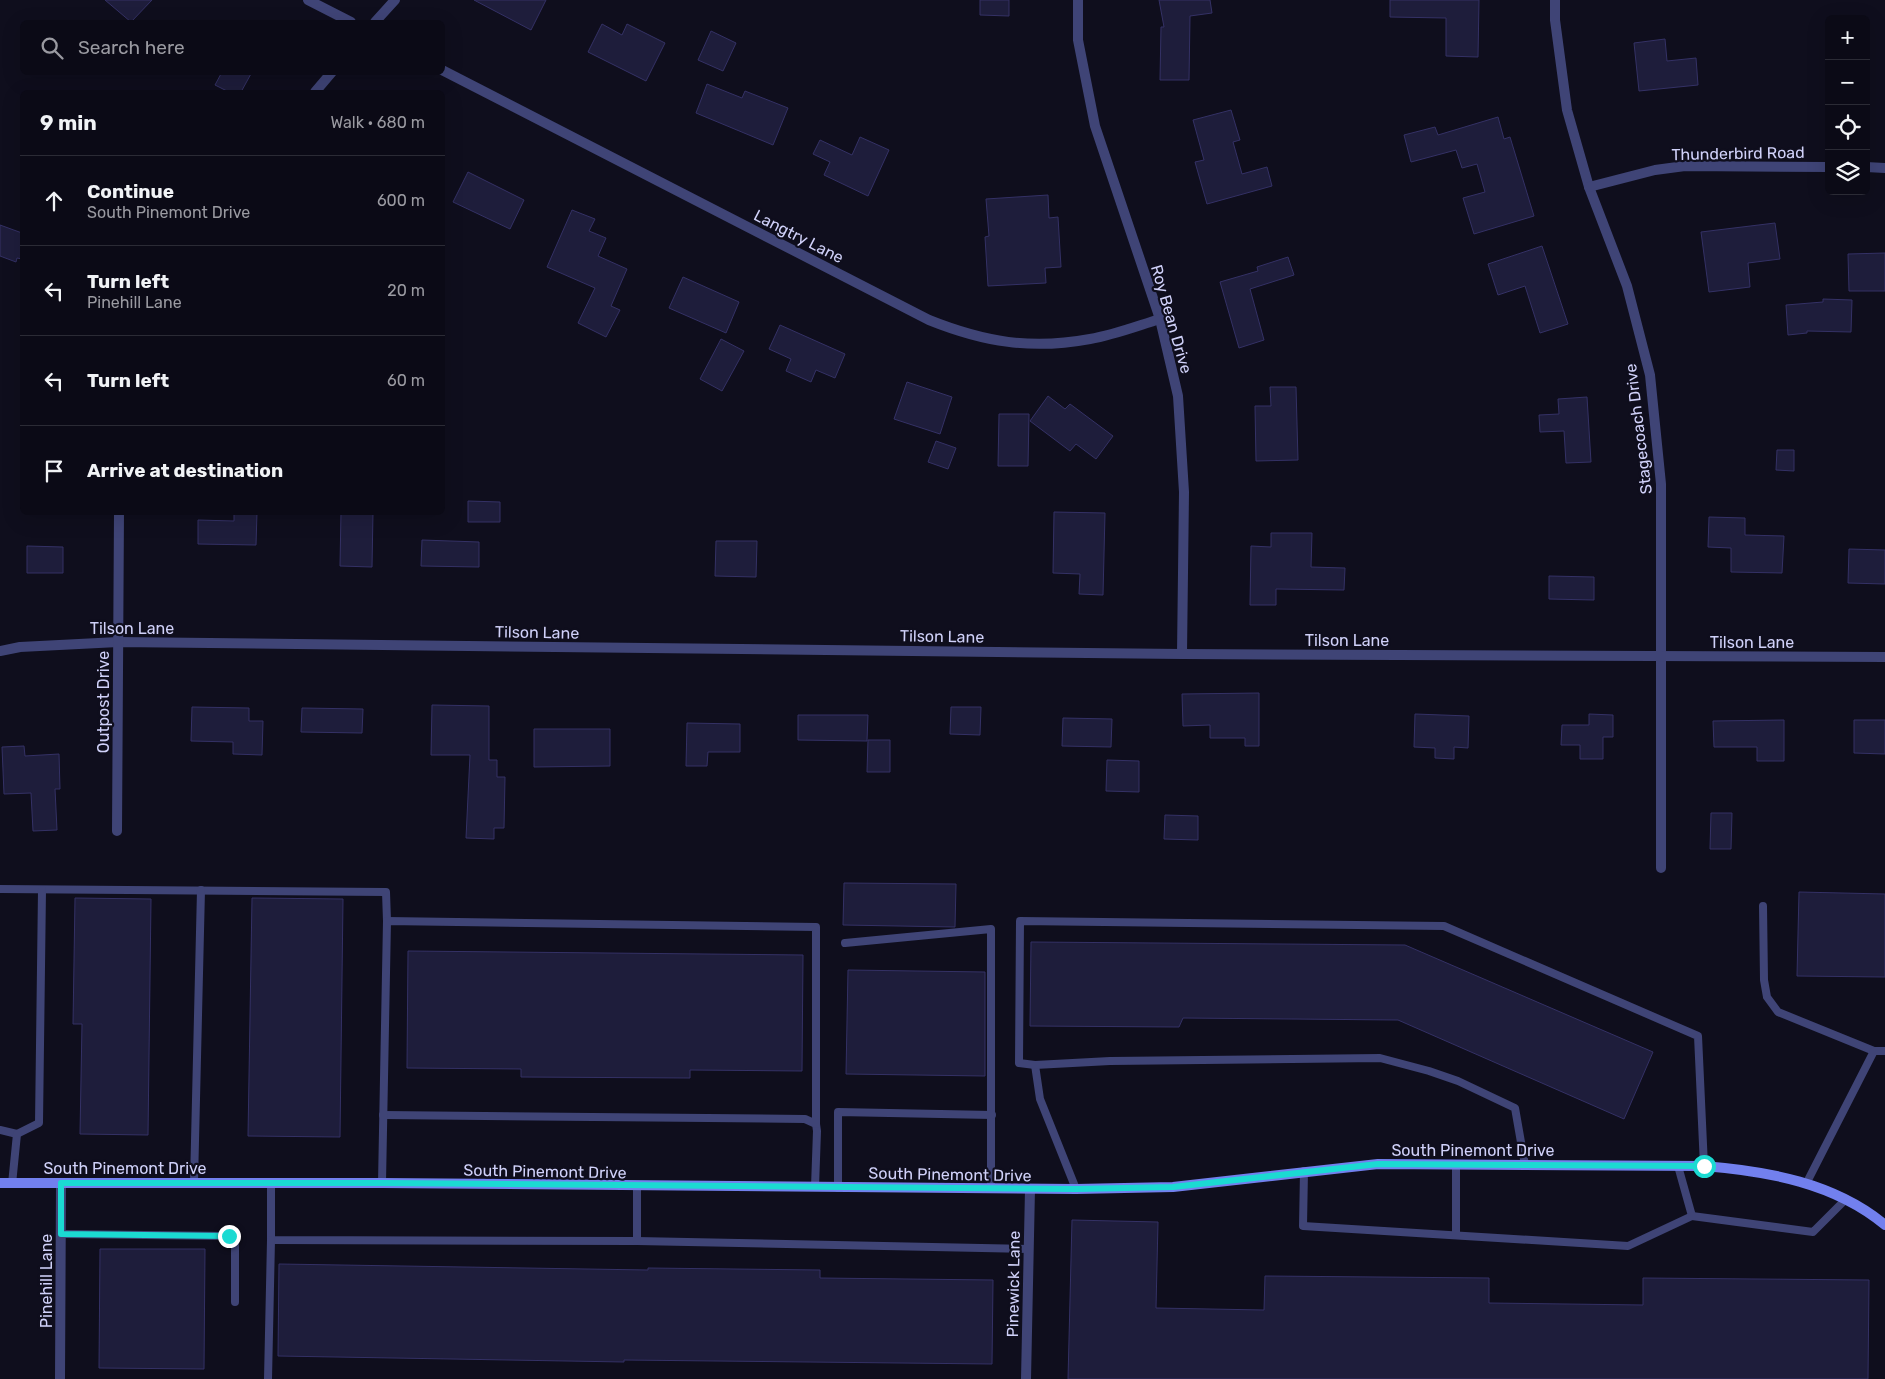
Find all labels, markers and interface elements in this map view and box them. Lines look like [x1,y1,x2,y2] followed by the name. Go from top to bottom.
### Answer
[1825,15,1870,195] map controls
[1825,15,1870,60] button: +
[20,20,445,75] search box
[38,34,66,62] icon: search
[78,36,185,59] text: Search here
[1825,60,1870,105] button: −
[1825,105,1870,150] button: locate
[40,110,97,135] text: 9 min
[330,113,425,132] text: Walk · 680 m
[1671,143,1805,164] street label: Thunderbird Road
[1825,150,1870,195] button: layers
[87,180,174,203] text: Continue
[40,187,68,215] icon: ahead
[377,191,425,210] text: 600 m
[87,203,250,222] text: South Pinemont Drive
[751,206,847,267] street label: Langtry Lane
[1147,263,1196,376] street label: Roy Bean Drive
[87,270,169,293] text: Turn left
[40,277,68,305] icon: left
[387,281,425,300] text: 20 m
[87,293,182,312] text: Pinehill Lane
[1621,363,1656,495] street label: Stagecoach Drive
[40,367,68,395] icon: left
[87,369,169,392] text: Turn left
[387,371,425,390] text: 60 m
[40,457,68,485] icon: arrive
[87,459,283,482] text: Arrive at destination
[90,619,174,638] street label: Tilson Lane
[495,622,579,643] street label: Tilson Lane
[900,626,984,647] street label: Tilson Lane
[1305,631,1389,650] street label: Tilson Lane
[1710,633,1794,652] street label: Tilson Lane
[94,651,113,753] street label: Outpost Drive
[1391,1141,1555,1160] street label: South Pinemont Drive
[1693,1155,1716,1178] route start
[43,1159,207,1178] street label: South Pinemont Drive
[463,1161,627,1182] street label: South Pinemont Drive
[868,1164,1032,1185] street label: South Pinemont Drive
[218,1225,241,1248] route end
[1003,1231,1024,1337] street label: Pinewick Lane
[37,1234,56,1328] street label: Pinehill Lane

